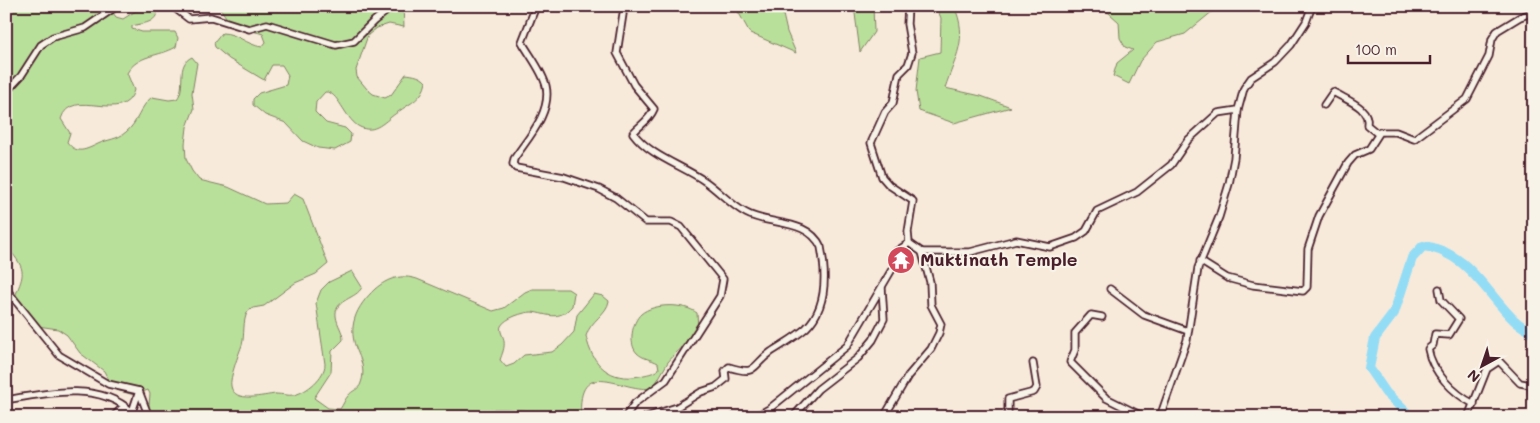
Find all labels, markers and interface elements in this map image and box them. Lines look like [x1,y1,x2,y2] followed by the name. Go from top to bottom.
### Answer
[1348,32,1430,64] scale bar
[1355,39,1397,59] text: 100 m
[886,245,916,275] temple icon: Muktinath Temple
[920,247,1078,271] place label: Muktinath Temple
[1458,340,1508,390] north arrow
[1463,366,1484,387] text: N

